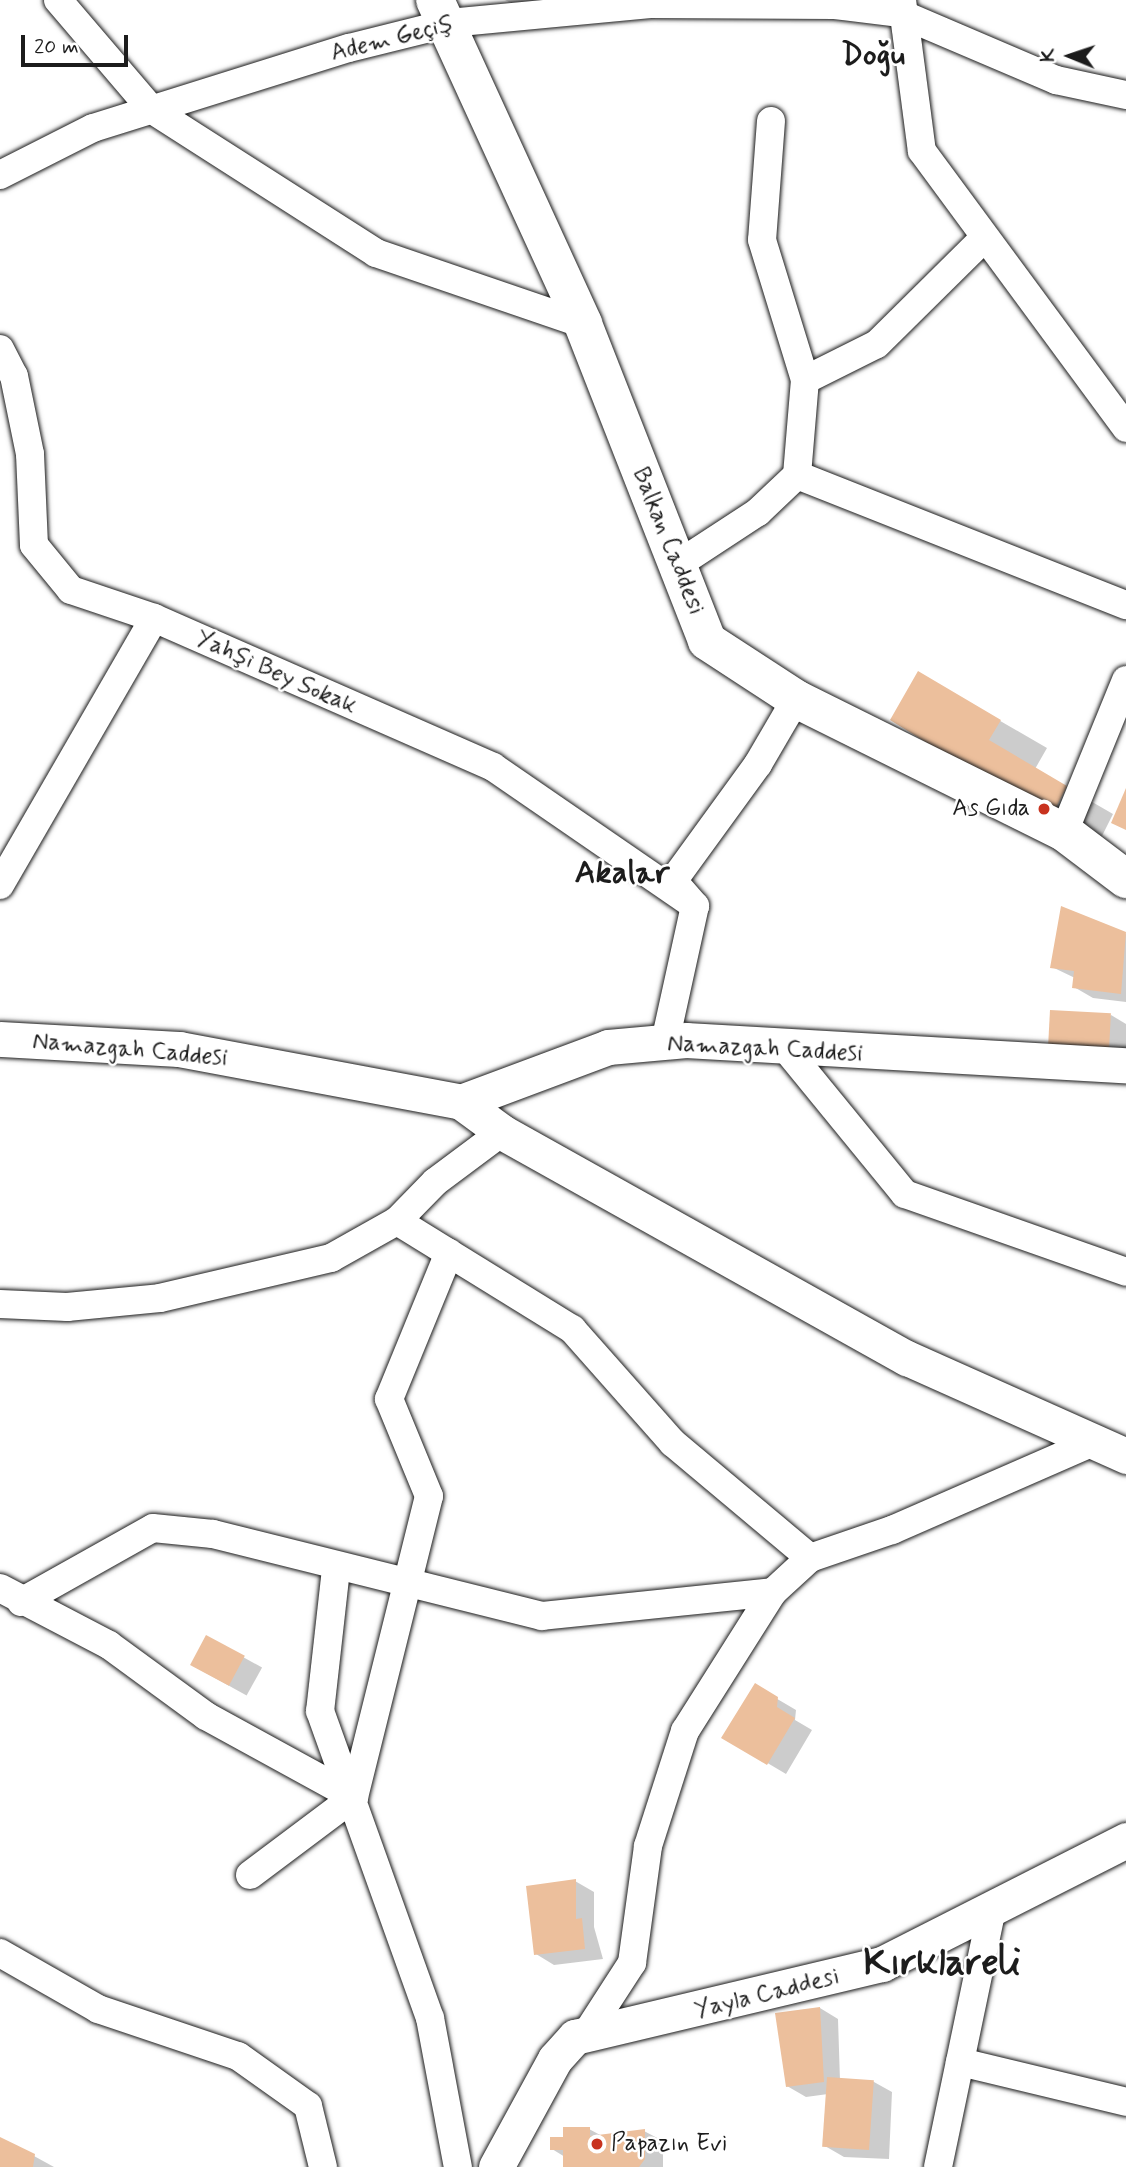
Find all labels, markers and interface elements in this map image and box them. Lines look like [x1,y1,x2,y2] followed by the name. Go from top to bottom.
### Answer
[328,10,456,68] street label: Adem Geçiş
[24,21,131,65] scale bar
[1035,21,1105,91] north arrow
[34,33,79,61] text: 20 m
[841,36,905,74] district label: Doğu
[1036,48,1061,62] text: K
[625,463,711,619] street label: Balkan Caddesi
[191,624,361,722] street label: Yahşi Bey Sokak
[952,795,1030,823] place label: As Gıda
[1036,801,1052,817] marker: As Gıda
[575,854,669,892] district label: Akalar
[29,1027,231,1073] street label: Namazgah Caddesi
[664,1029,866,1069] street label: Namazgah Caddesi
[863,1941,1021,1987] district label: Kırklareli
[693,1963,841,2025] street label: Yayla Caddesi
[611,2130,726,2158] place label: Papazın Evi
[589,2136,605,2152] marker: Papazın Evi

